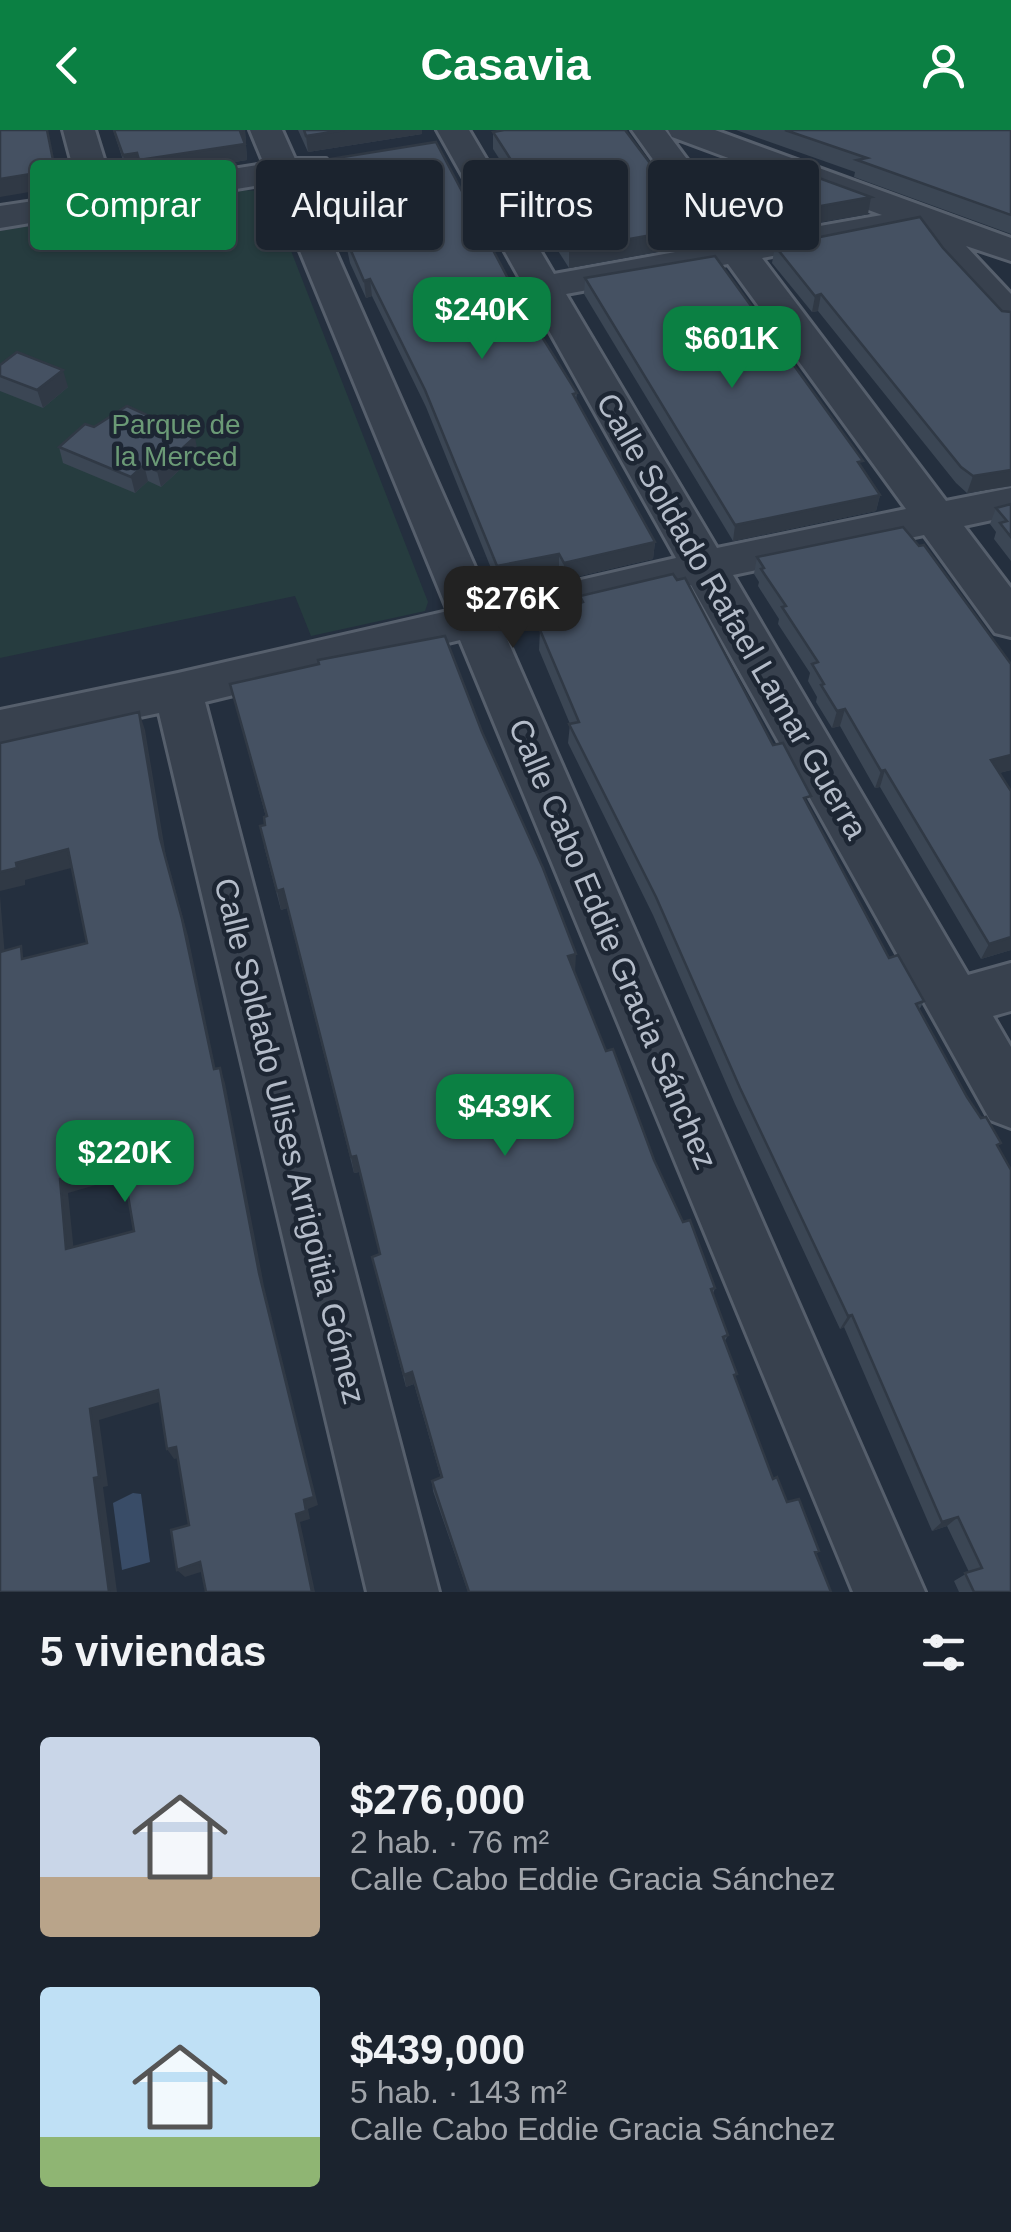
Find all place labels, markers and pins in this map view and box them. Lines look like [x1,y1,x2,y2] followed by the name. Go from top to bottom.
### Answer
[412,277,552,362] pin: $240K
[662,306,802,391] pin: $601K
[443,566,583,651] pin: $276K
[435,1074,575,1159] pin: $439K
[55,1120,195,1205] pin: $220K

